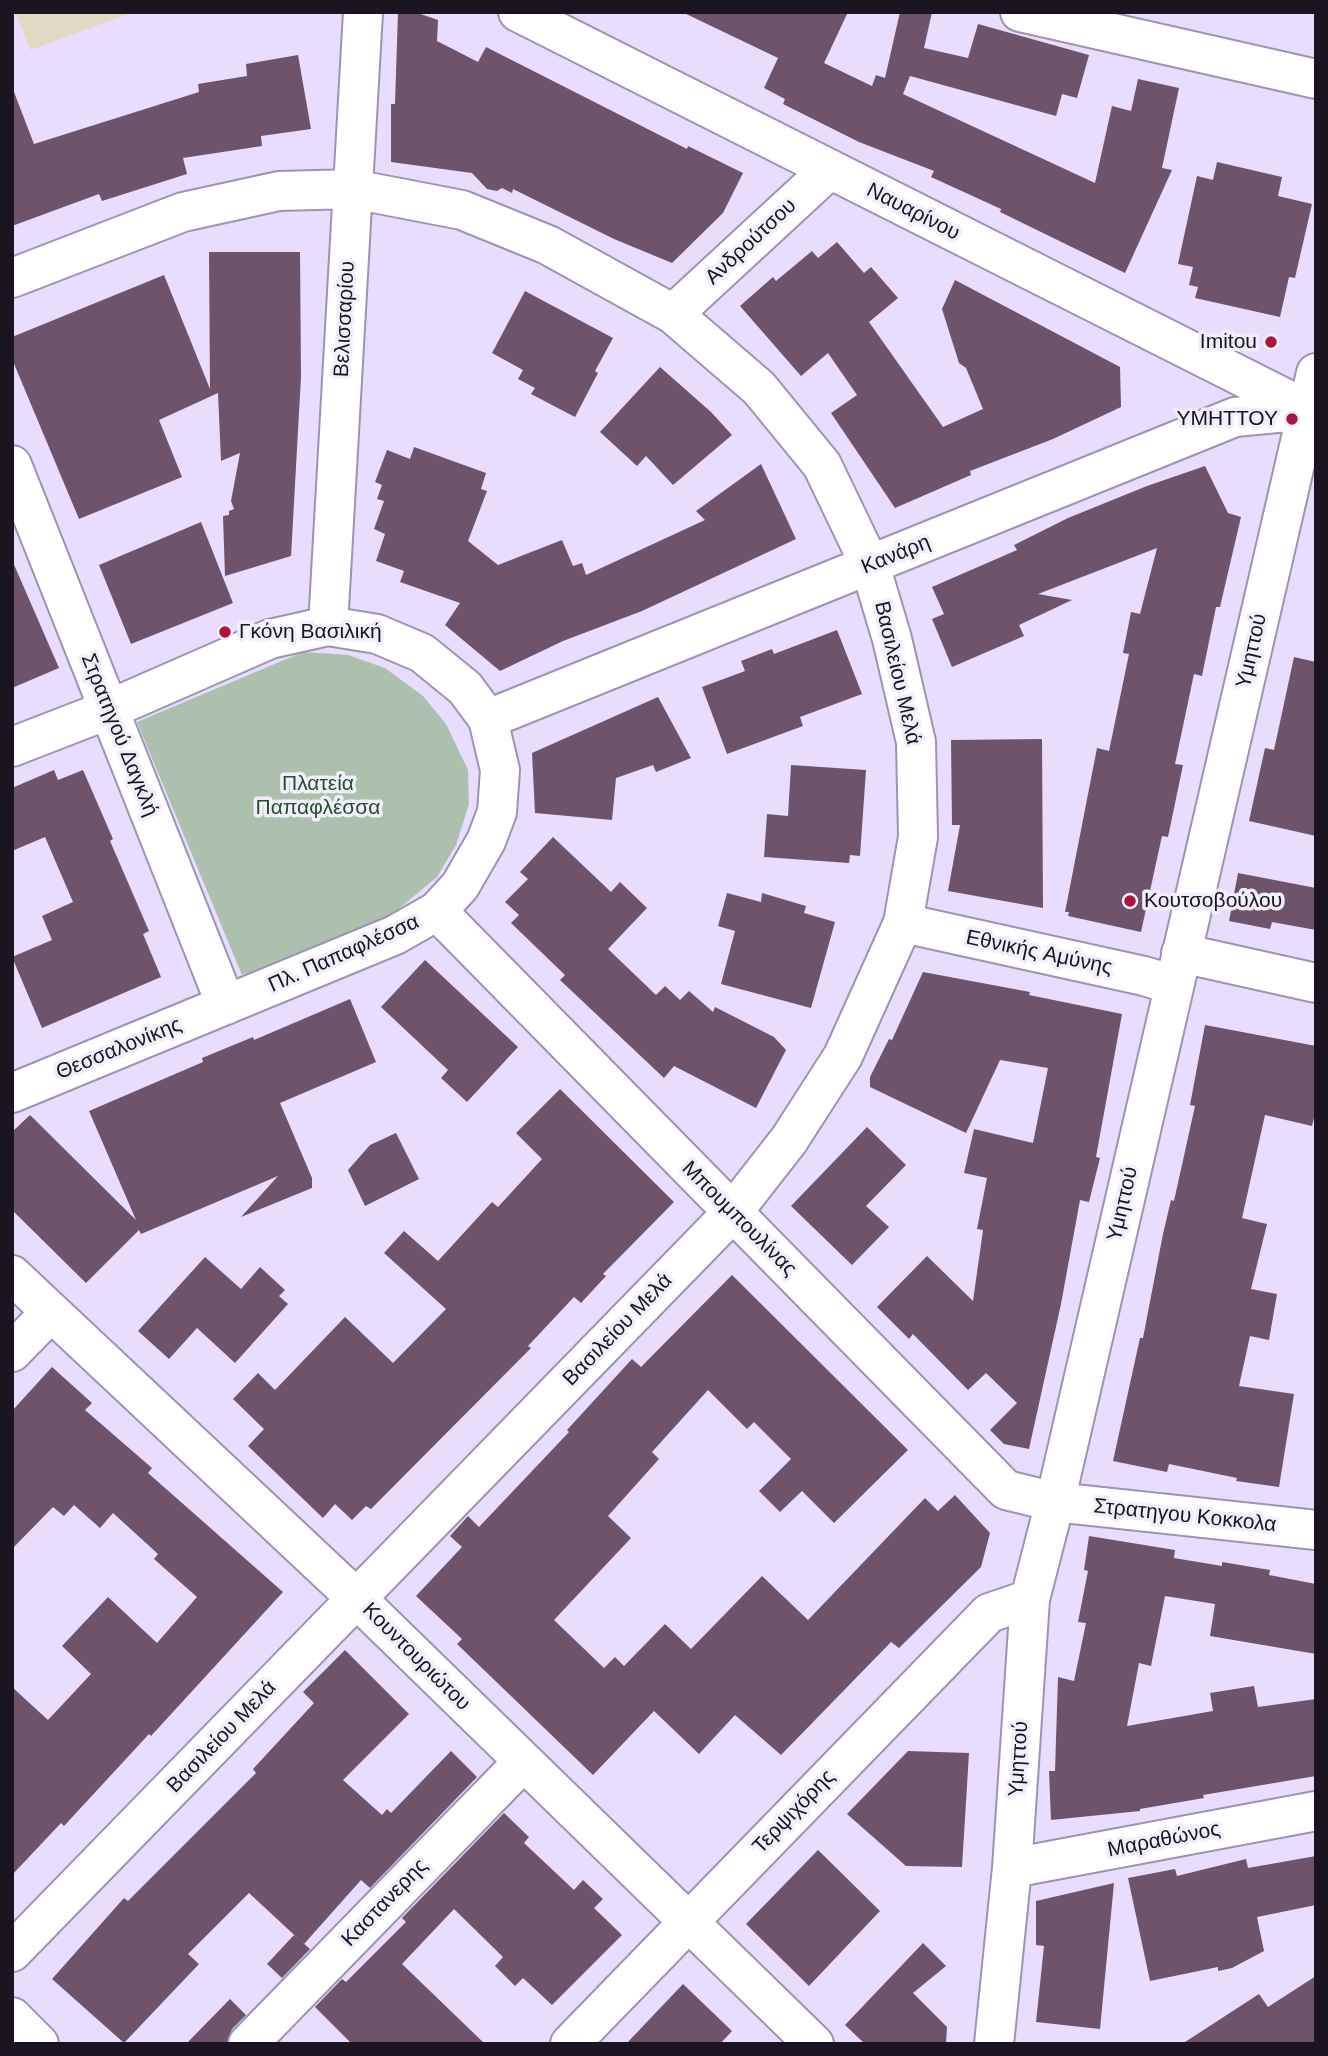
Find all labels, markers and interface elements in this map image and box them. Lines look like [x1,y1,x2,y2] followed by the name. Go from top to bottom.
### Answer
[862,178,964,246] street label: Ναυαρίνου
[700,194,802,290] street label: Ανδρούτσου
[329,260,361,378] street label: Βελισσαρίου
[1200,329,1257,355] place label: Imitou
[1263,334,1279,350] marker: Imitou
[1176,406,1278,432] place label: ΥΜΗΤΤΟΥ
[1284,411,1300,427] marker: ΥΜΗΤΤΟΥ
[858,530,934,580] street label: Κανάρη
[868,599,926,747] street label: Βασιλείου Μελά
[1231,611,1273,691] street label: Υμηττού
[239,619,382,645] place label: Γκόνη Βασιλική
[217,624,233,640] marker: Γκόνη Βασιλική
[75,650,163,820] street label: Στρατηγού Δαγκλή
[256,771,380,821] park label: Πλατεία Παπαφλέσσα
[1144,888,1282,914] place label: Κουτσοβούλου
[1122,893,1138,909] marker: Κουτσοβούλου
[265,910,423,998] street label: Πλ. Παπαφλέσσα
[964,925,1114,981] street label: Εθνικής Αμύνης
[53,1012,185,1086] street label: Θεσσαλονίκης
[676,1156,802,1282] street label: Μπουμπουλίνας
[1102,1164,1144,1244] street label: Υμηττού
[558,1269,678,1391] street label: Βασιλείου Μελά
[1092,1494,1278,1538] street label: Στρατηγου Κοκκολα
[357,1598,475,1716] street label: Κουντουριώτου
[162,1676,282,1798] street label: Βασιλείου Μελά
[1004,1720,1034,1798] street label: Υμηττού
[748,1765,840,1859] street label: Τερψιχόρης
[1106,1817,1222,1863] street label: Μαραθώνος
[337,1854,433,1952] street label: Καστανερης

